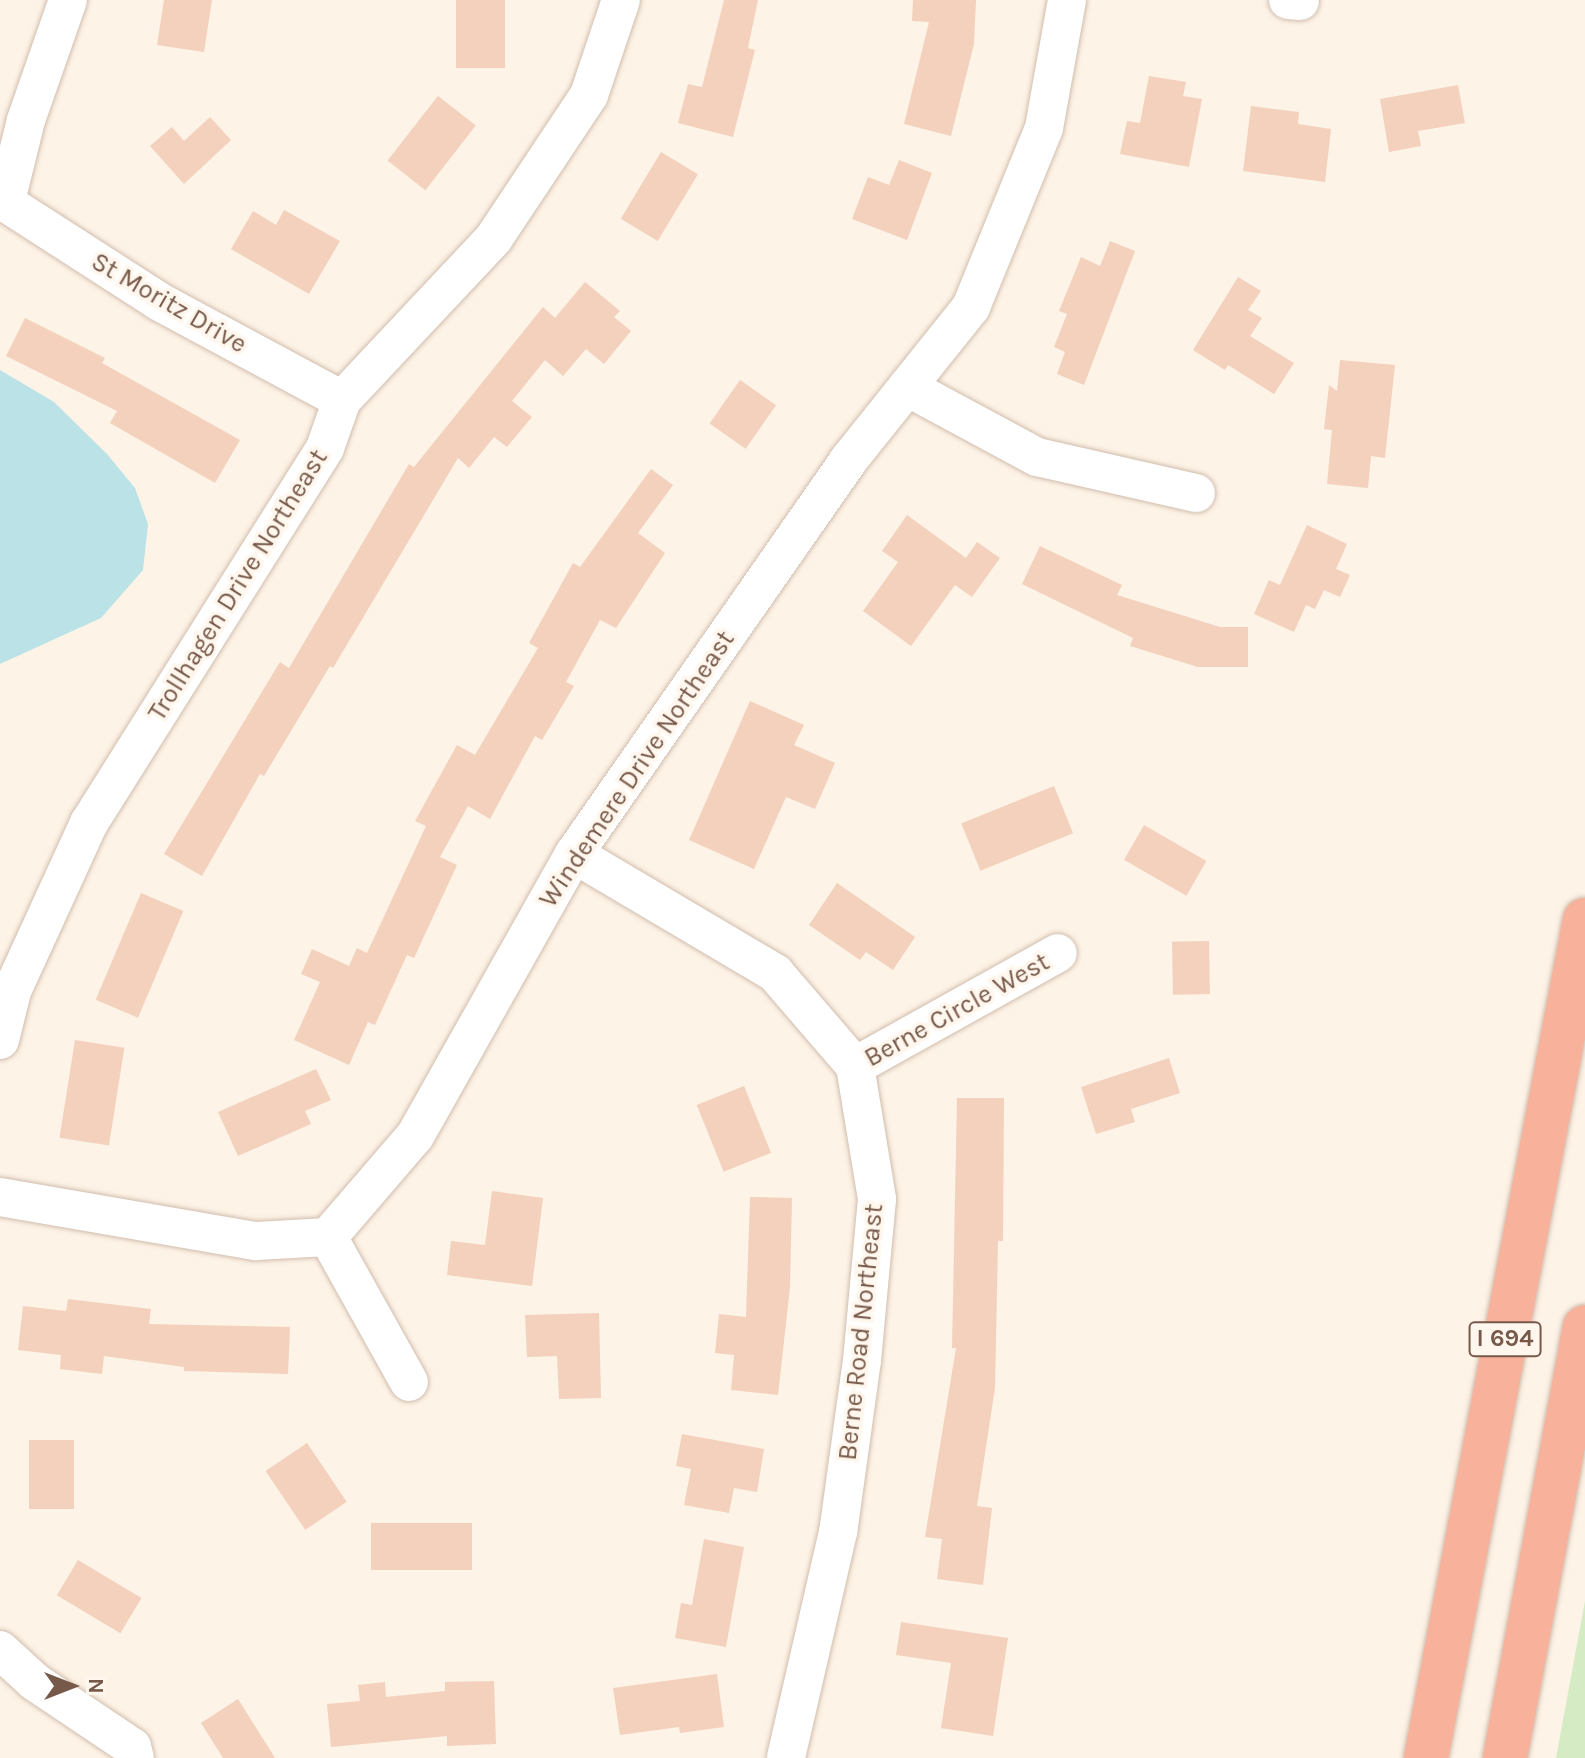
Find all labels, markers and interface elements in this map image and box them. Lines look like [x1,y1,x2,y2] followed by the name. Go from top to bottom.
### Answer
[86,246,252,360] street label: St Moritz Drive
[142,444,334,726] street label: Trollhagen Drive Northeast
[533,625,741,913] street label: Windemere Drive Northeast
[859,946,1055,1074] street label: Berne Circle West
[832,1202,890,1462] street label: Berne Road Northeast
[1467,1319,1543,1359] road number: I 694
[32,1646,112,1726] north arrow
[83,1678,109,1694] text: N

